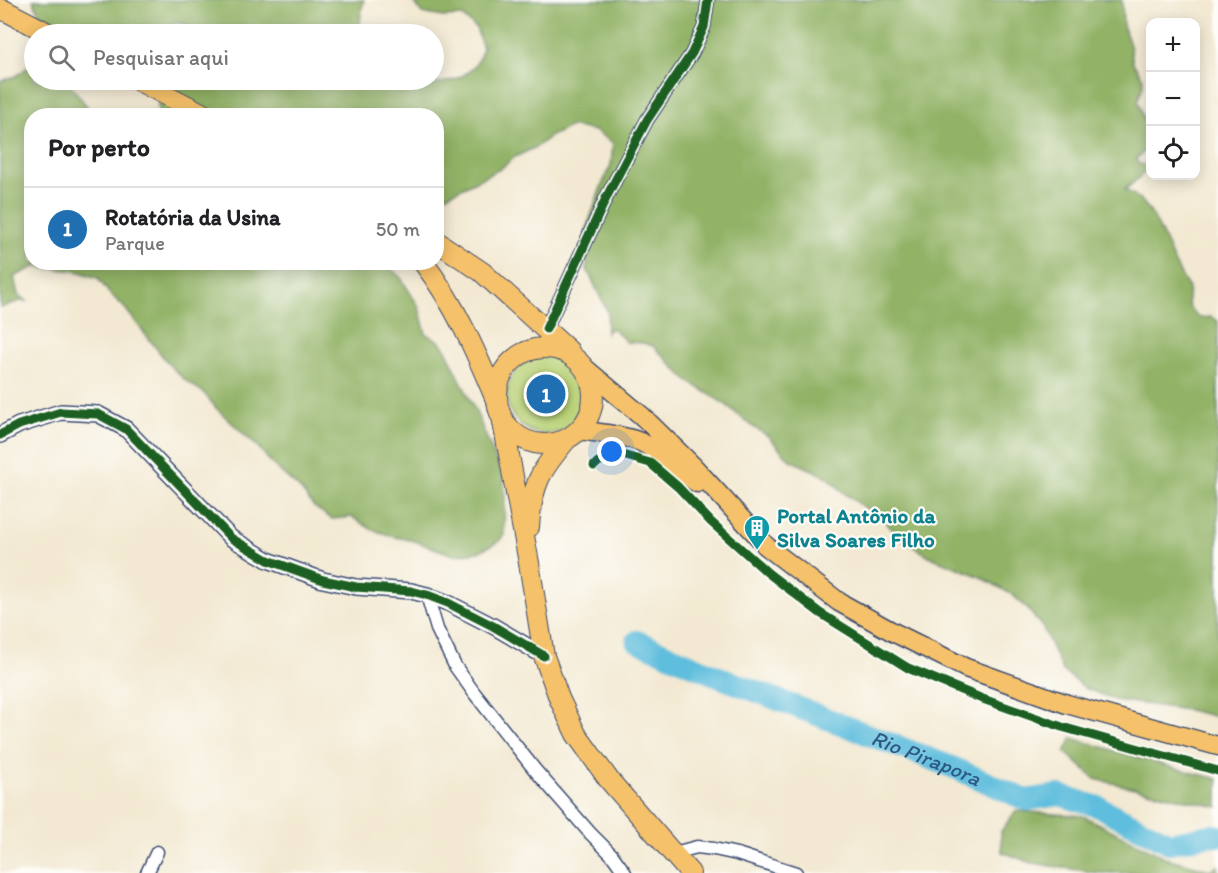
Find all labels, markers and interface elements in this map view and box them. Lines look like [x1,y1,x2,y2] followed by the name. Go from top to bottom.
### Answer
[1146,18,1200,180] map controls
[1146,18,1200,72] button: +
[24,24,444,90] search box
[45,41,78,74] icon: search
[93,44,229,71] text: Pesquisar aqui
[1146,72,1200,126] button: −
[1146,126,1200,180] button: locate
[48,131,150,163] text: Por perto
[105,204,280,231] text: Rotatória da Usina
[63,217,72,241] text: 1
[376,217,420,241] text: 50 m
[105,231,165,255] text: Parque
[526,372,566,416] pin: 1
[597,437,626,466] your location
[777,503,936,552] place label: Portal Antônio da Silva Soares Filho
[742,513,772,551] building icon: Portal Antônio da Silva Soares Filho
[868,724,986,792] water label: Rio Pirapora

